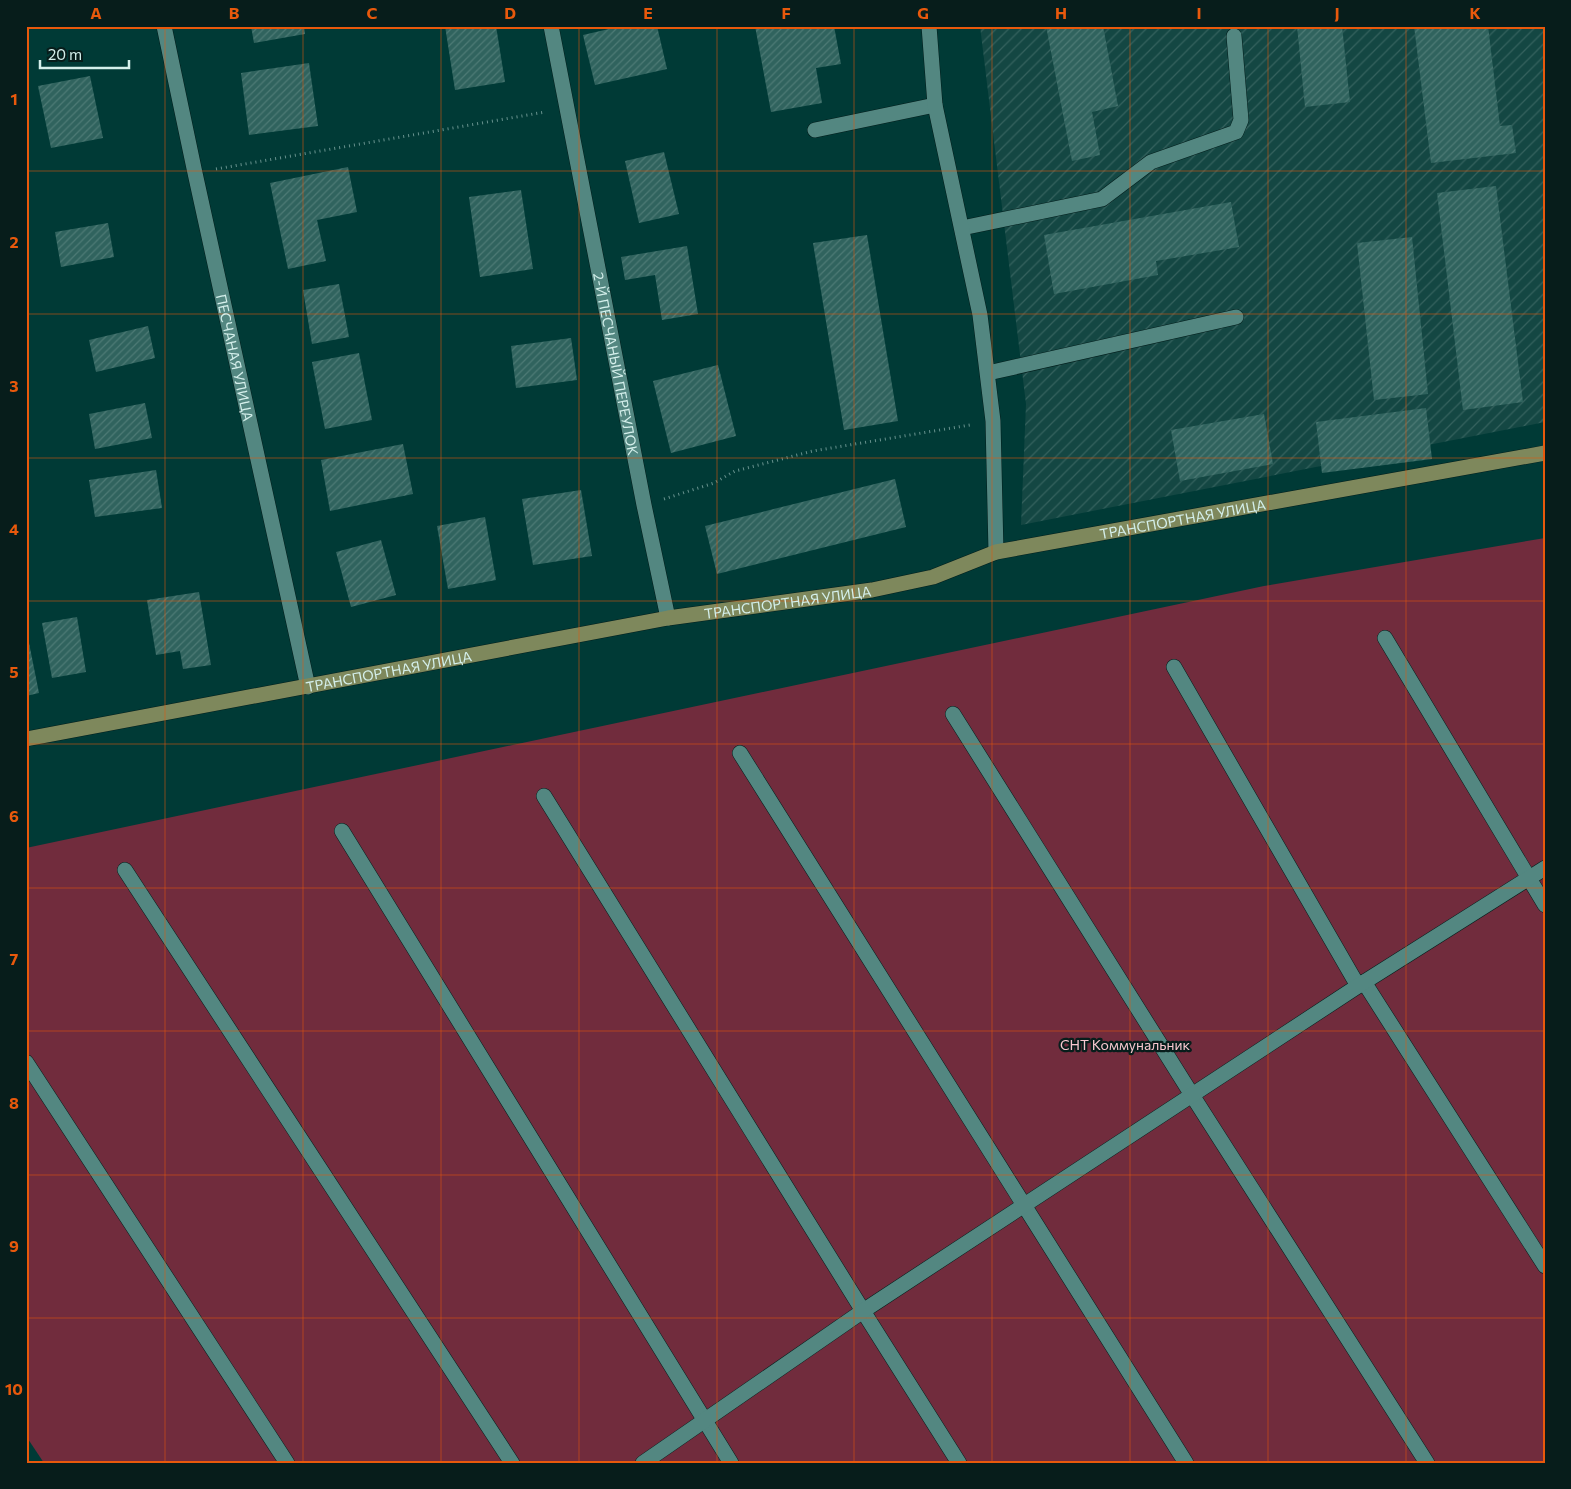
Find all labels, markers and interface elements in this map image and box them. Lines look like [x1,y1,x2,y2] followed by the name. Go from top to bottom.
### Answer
[90,3,102,22] text: A
[229,3,240,22] text: B
[367,3,378,22] text: C
[504,3,516,22] text: D
[643,3,653,22] text: E
[781,3,791,22] text: F
[917,3,929,22] text: G
[1055,3,1067,22] text: H
[1196,3,1202,22] text: I
[1334,3,1340,22] text: J
[1469,3,1481,22] text: K
[40,38,129,70] scale bar
[48,45,82,63] text: 20 m
[10,89,18,108] text: 1
[9,232,19,251] text: 2
[590,271,643,457] street label: 2-Й ПЕСЧАНЫЙ ПЕРЕУЛОК
[213,292,258,423] street label: ПЕСЧАНАЯ УЛИЦА
[9,376,19,395] text: 3
[1098,495,1267,542] street label: ТРАНСПОРТНАЯ УЛИЦА
[9,519,19,538] text: 4
[703,582,872,621] street label: ТРАНСПОРТНАЯ УЛИЦА
[304,647,473,695] street label: ТРАНСПОРТНАЯ УЛИЦА
[9,662,19,681] text: 5
[9,806,19,825] text: 6
[10,949,19,968] text: 7
[1060,1036,1191,1053] park label: СНТ Коммунальник
[9,1093,19,1112] text: 8
[9,1236,19,1255] text: 9
[5,1379,23,1398] text: 10

